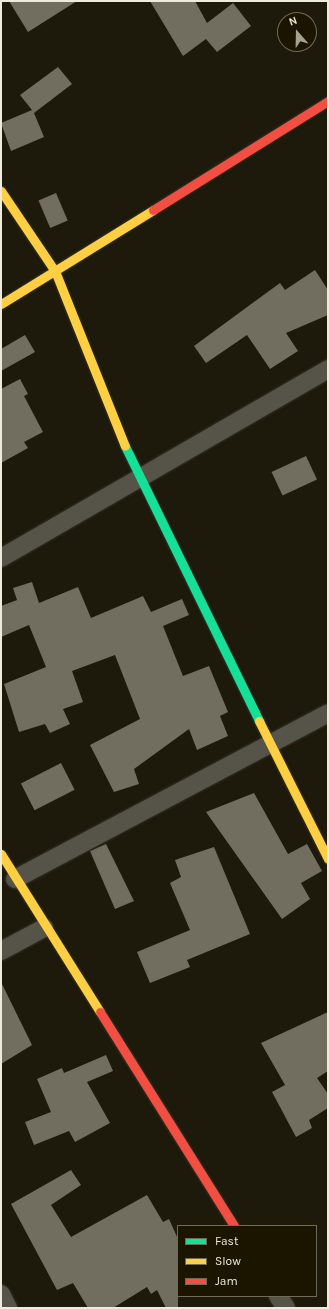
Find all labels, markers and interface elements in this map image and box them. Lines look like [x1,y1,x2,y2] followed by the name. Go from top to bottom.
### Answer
[277,12,317,52] north arrow
[287,14,299,29] text: N
[177,1225,317,1297] legend
[215,1234,238,1248] text: Fast
[215,1254,241,1268] text: Slow
[215,1274,238,1288] text: Jam

